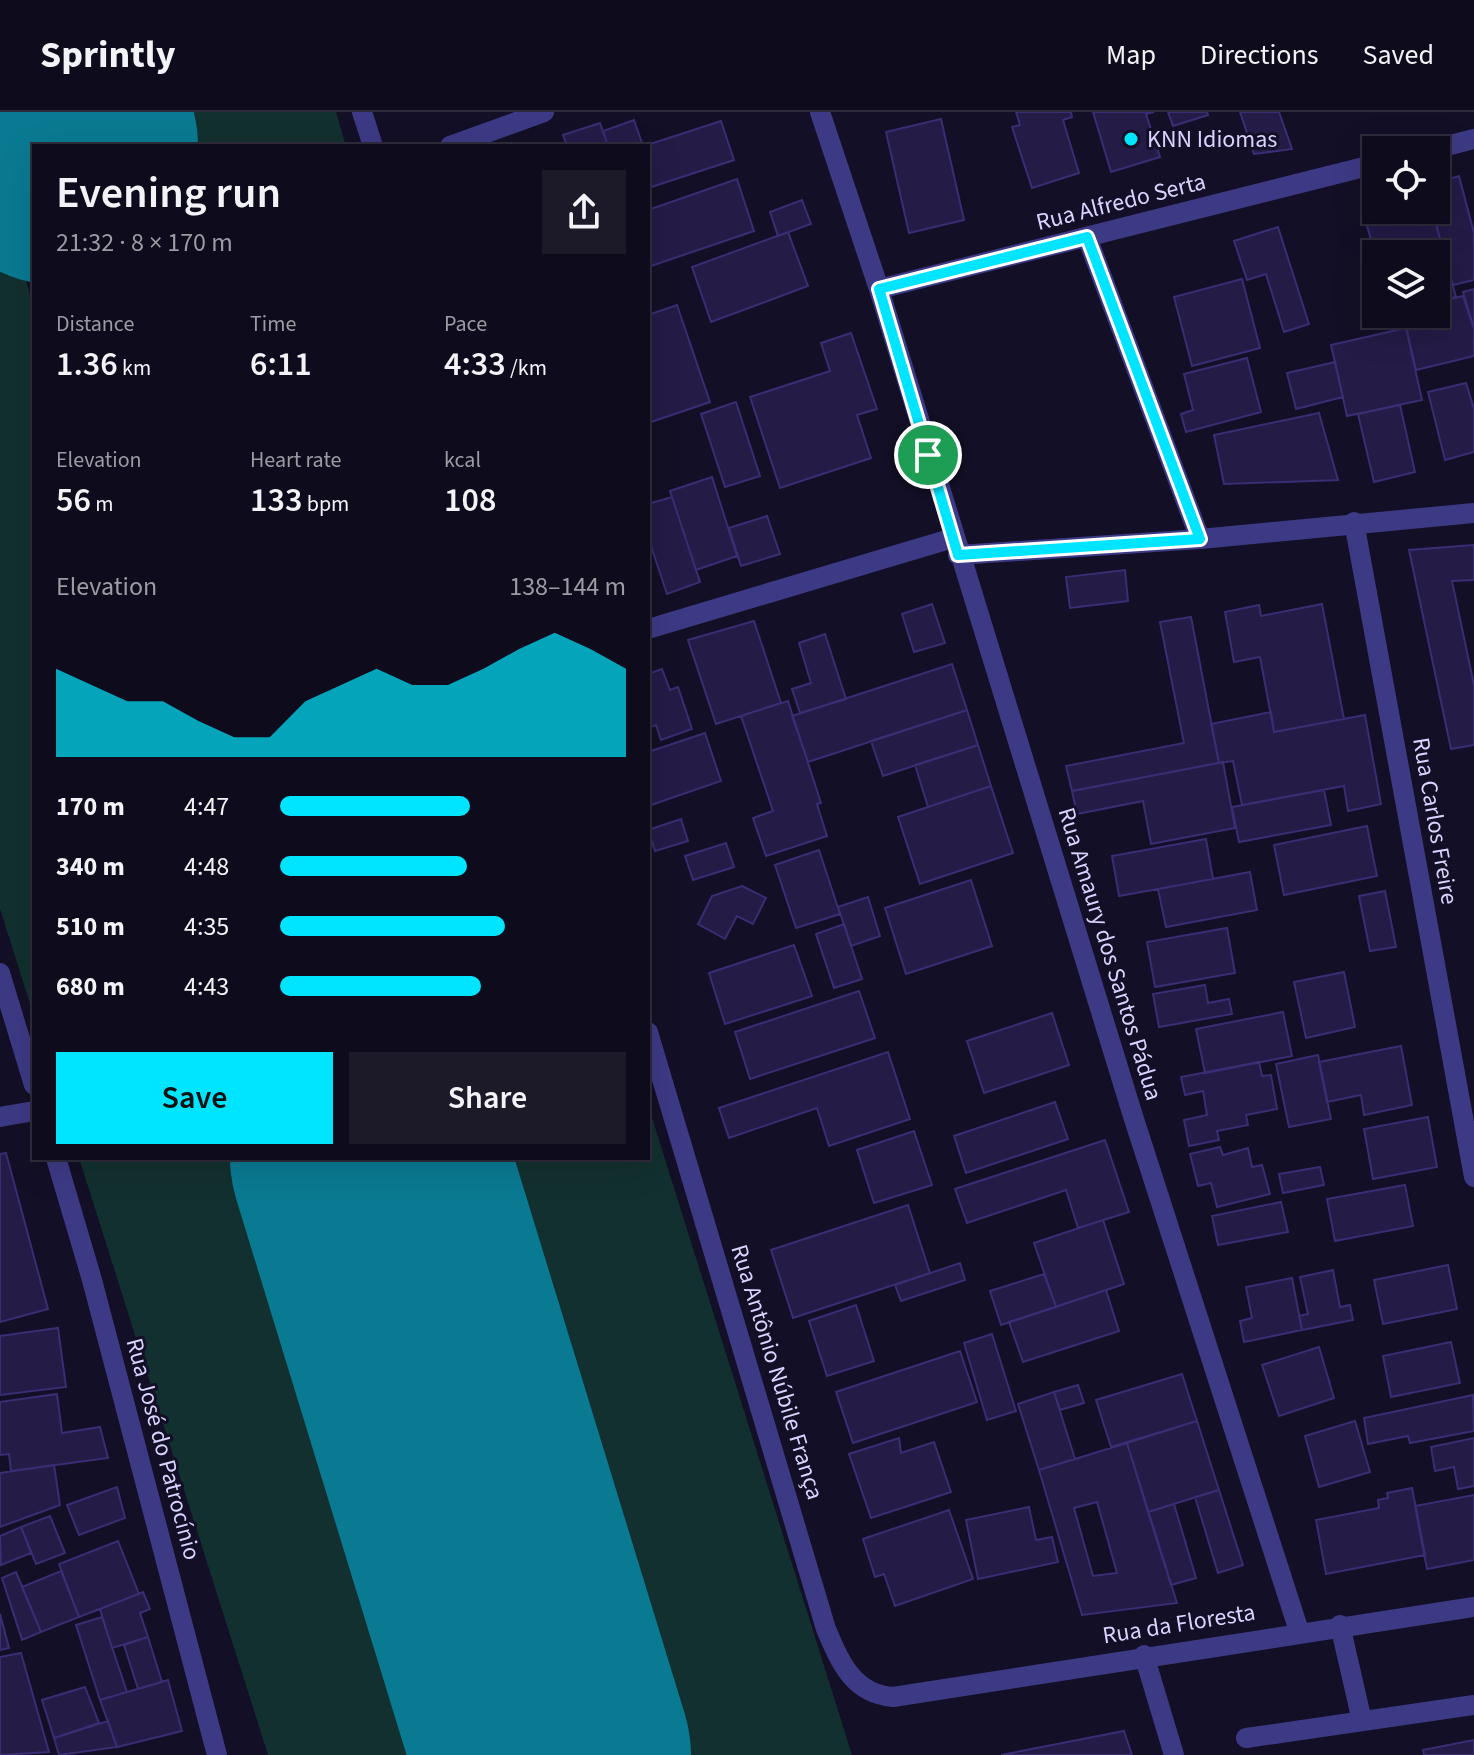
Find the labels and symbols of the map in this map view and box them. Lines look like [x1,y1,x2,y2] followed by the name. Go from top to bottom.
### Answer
[1147,122,1277,157] place label: KNN Idiomas
[1122,130,1140,148] marker: KNN Idiomas
[1033,164,1209,240] street label: Rua Alfredo Serta
[894,421,962,489] pin
[1403,735,1467,907] street label: Rua Carlos Freire
[1049,803,1171,1105] street label: Rua Amaury dos Santos Pádua
[722,1240,832,1504] street label: Rua Antônio Núbile França
[117,1334,209,1564] street label: Rua José do Patrocínio
[1100,1595,1258,1653] street label: Rua da Floresta

